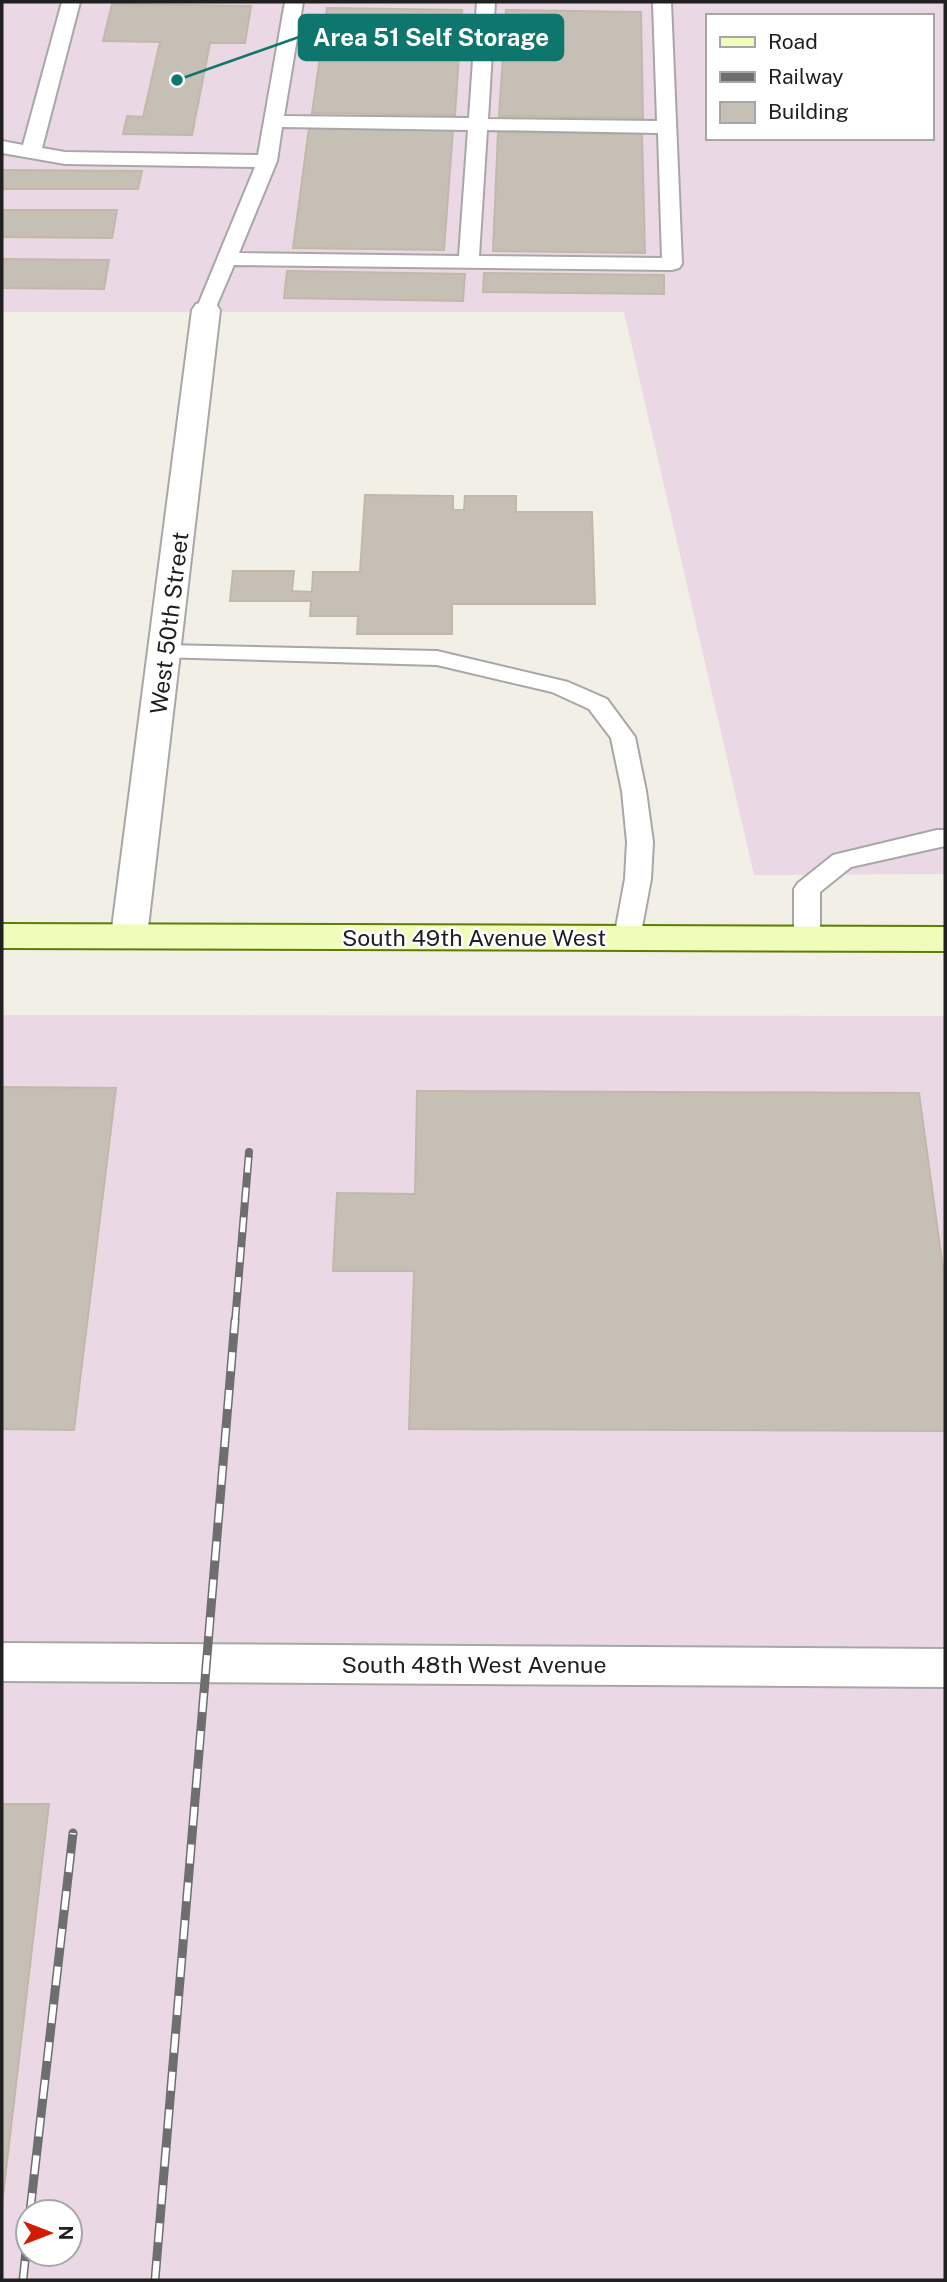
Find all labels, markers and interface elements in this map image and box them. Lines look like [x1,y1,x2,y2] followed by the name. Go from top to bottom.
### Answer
[706,14,933,140] legend
[299,15,563,60] callout: Area 51 Self Storage
[313,23,549,51] text: Area 51 Self Storage
[768,29,818,54] text: Road
[768,64,844,89] text: Railway
[768,99,849,124] text: Building
[144,530,194,716] street label: West 50th Street
[342,924,606,951] street label: South 49th Avenue West
[342,1651,606,1678] street label: South 48th West Avenue
[14,2198,84,2268] north arrow
[55,2226,77,2240] text: N

